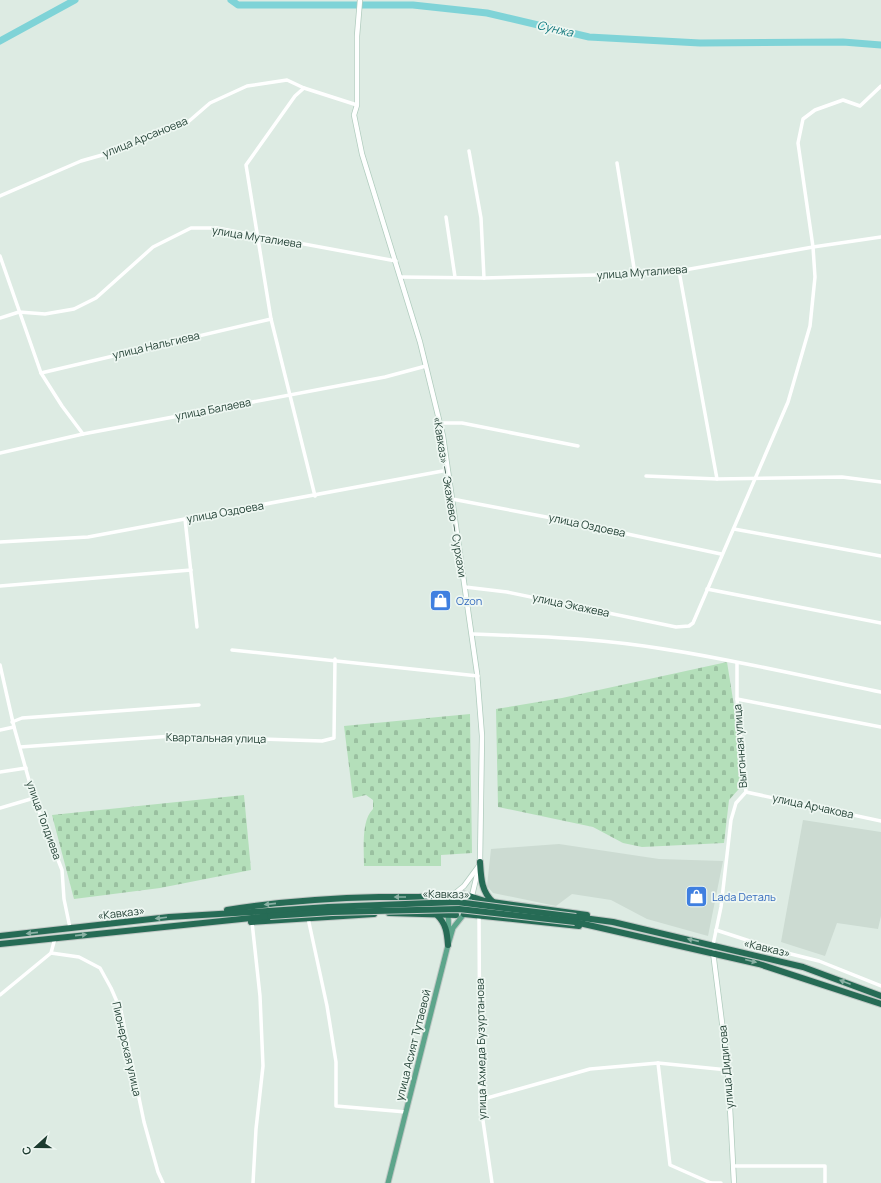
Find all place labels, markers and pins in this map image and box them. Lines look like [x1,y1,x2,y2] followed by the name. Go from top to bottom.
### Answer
[428,588,454,614] shop icon: Ozon
[456,593,482,608] place label: Ozon
[683,884,709,910] shop icon: Lada Dеталь
[712,889,776,904] place label: Lada Dеталь

